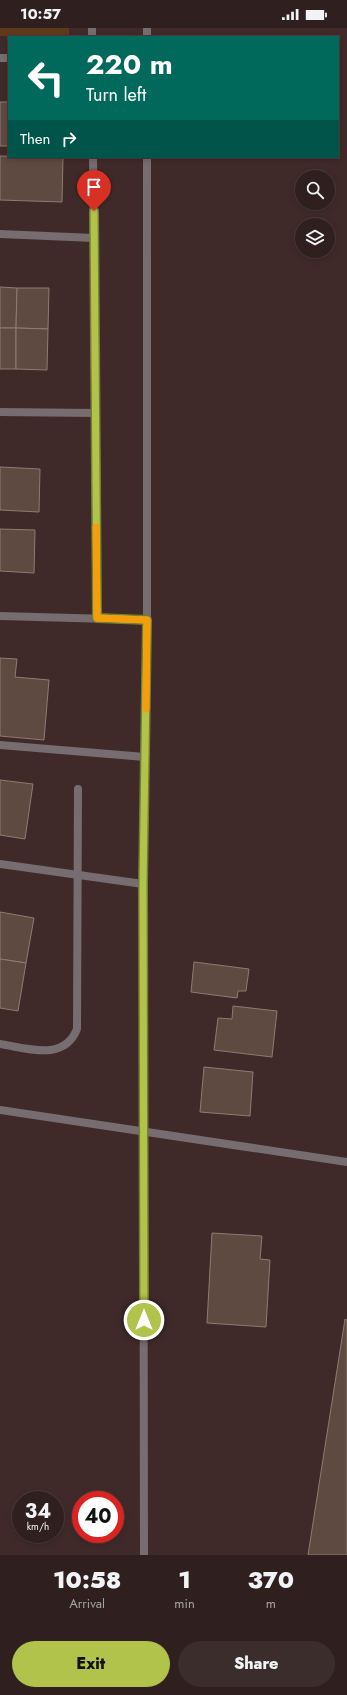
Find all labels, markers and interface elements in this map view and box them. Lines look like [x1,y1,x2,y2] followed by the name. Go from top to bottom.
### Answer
[20,3,61,25] text: 10:57
[86,44,173,85] text: 220 m
[20,52,72,104] icon: left
[86,82,146,108] text: Turn left
[20,128,50,150] text: Then
[58,128,80,150] icon: right
[77,170,111,211] pin
[295,170,335,258] map controls
[295,170,335,210] button: search
[83,176,105,198] icon: arrive
[295,218,335,258] button: layers
[123,1299,165,1341] position arrow
[72,1491,124,1543] speed limit sign: 40
[25,1497,51,1526] text: 34
[27,1519,49,1534] text: km/h
[53,1562,121,1597] text: 10:58
[178,1562,191,1597] text: 1
[248,1562,294,1597] text: 370
[69,1594,105,1613] text: Arrival
[174,1594,195,1613] text: min
[266,1594,276,1613] text: m
[12,1641,170,1687] button: Exit
[178,1641,335,1687] button: Share

